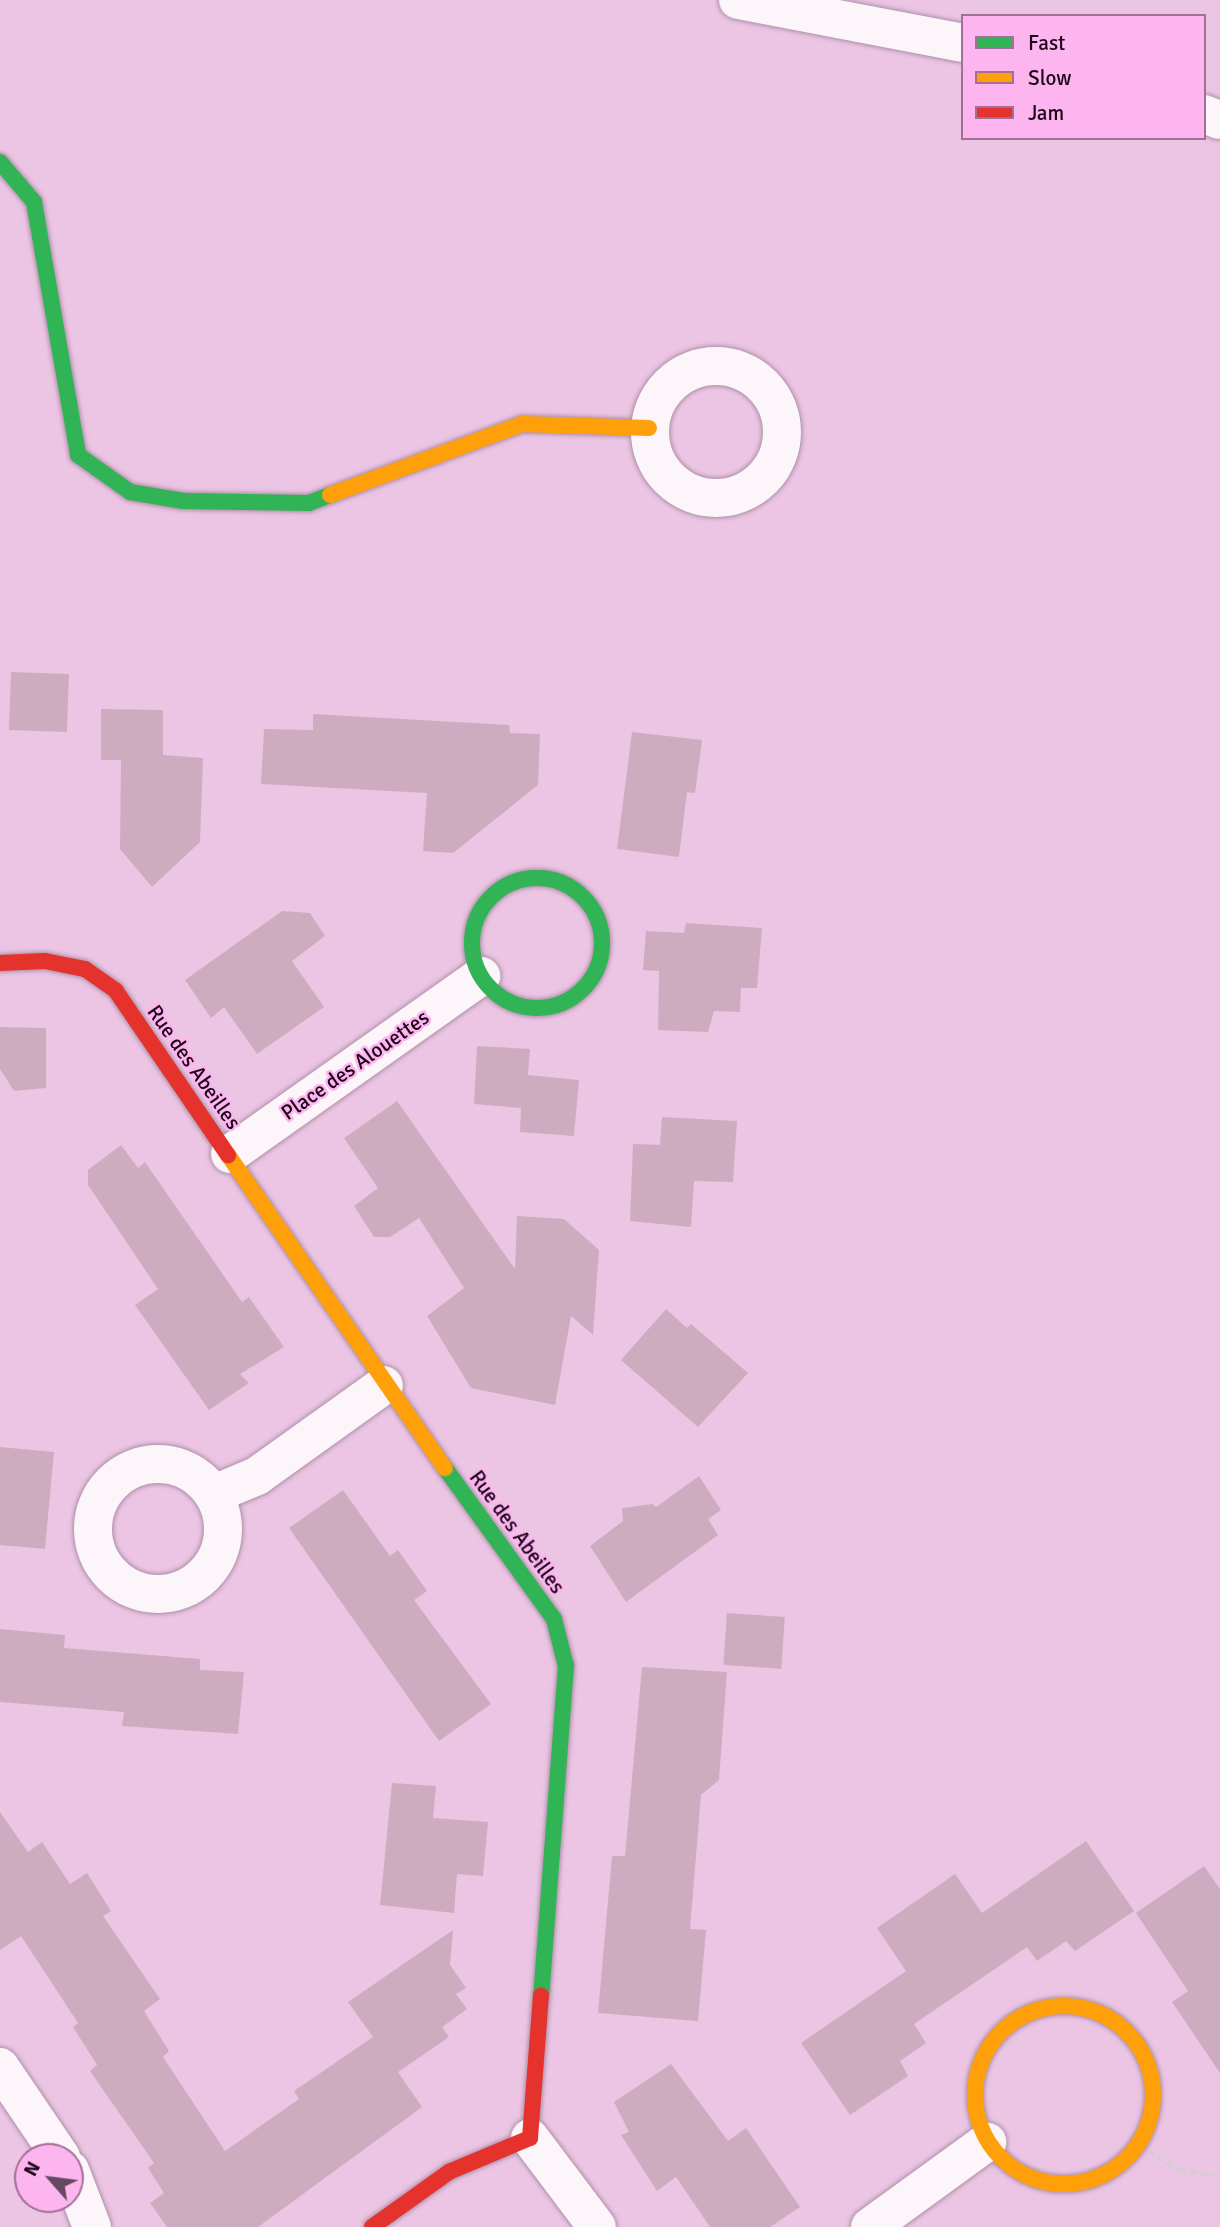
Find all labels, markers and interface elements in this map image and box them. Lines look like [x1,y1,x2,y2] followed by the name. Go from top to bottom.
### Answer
[961,14,1206,140] legend
[1028,30,1065,56] text: Fast
[1028,65,1072,91] text: Slow
[1028,100,1064,126] text: Jam
[142,1000,246,1134] street label: Rue des Abeilles
[276,1005,434,1125] street label: Place des Alouettes
[464,1466,570,1598] street label: Rue des Abeilles
[14,2143,84,2213] north arrow
[19,2158,46,2181] text: N

